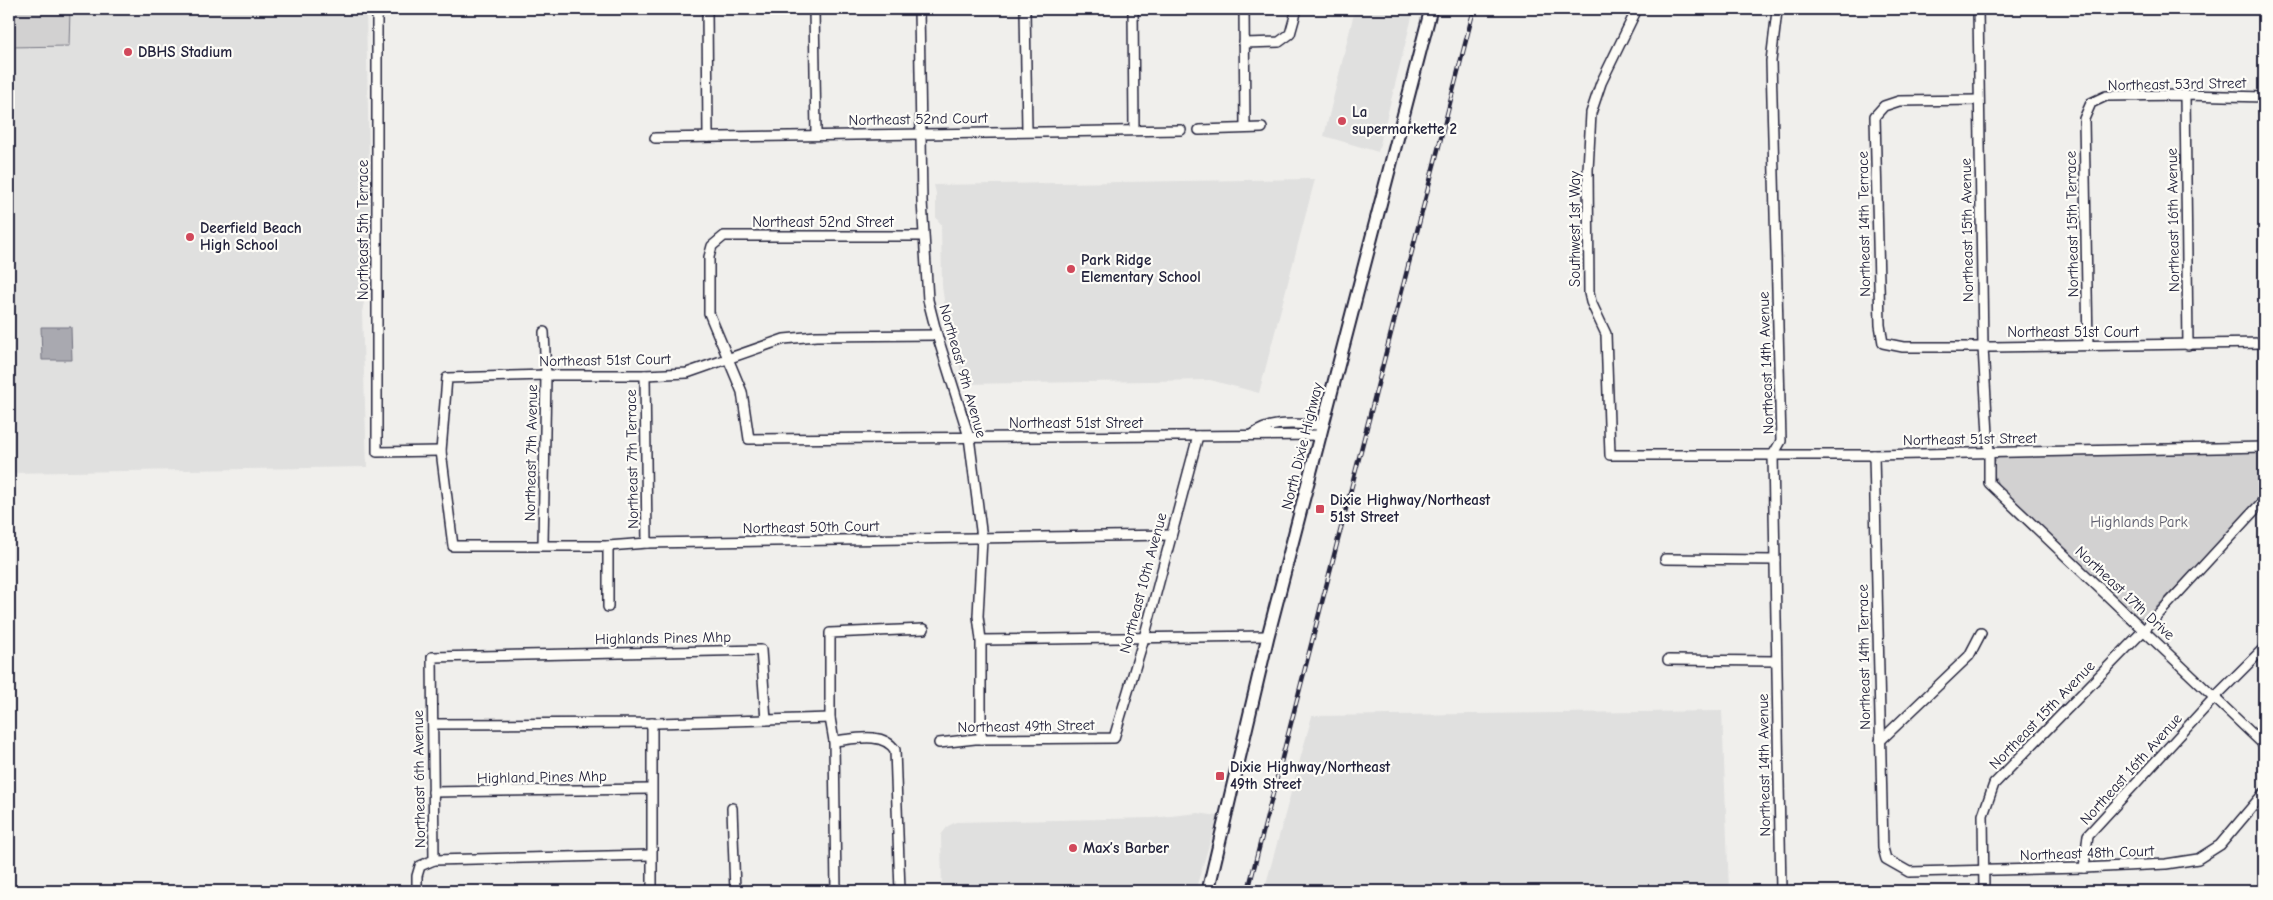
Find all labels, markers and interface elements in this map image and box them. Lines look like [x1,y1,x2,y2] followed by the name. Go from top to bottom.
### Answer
[138,43,232,61] place label: DBHS Stadium
[122,46,134,58] marker: DBHS Stadium
[2108,74,2247,94] street label: Northeast 53rd Street
[1352,103,1457,138] place label: La supermarkette 2
[848,109,988,129] street label: Northeast 52nd Court
[1336,115,1348,127] marker: La supermarkette 2
[2163,147,2183,292] street label: Northeast 16th Avenue
[2062,150,2082,297] street label: Northeast 15th Terrace
[1854,151,1874,297] street label: Northeast 14th Terrace
[1957,157,1977,302] street label: Northeast 15th Avenue
[354,159,372,300] street label: Northeast 5th Terrace
[1566,171,1584,287] street label: Southwest 1st Way
[752,213,895,231] street label: Northeast 52nd Street
[200,219,302,254] place label: Deerfield Beach High School
[184,231,196,243] marker: Deerfield Beach High School
[1081,251,1201,286] place label: Park Ridge Elementary School
[1065,263,1077,275] marker: Park Ridge Elementary School
[1754,291,1777,435] street label: Northeast 14th Avenue
[935,302,991,440] street label: Northeast 9th Avenue
[2007,323,2139,341] street label: Northeast 51st Court
[539,350,672,370] street label: Northeast 51st Court
[1277,380,1327,511] street label: North Dixie Highway
[521,384,541,522] street label: Northeast 7th Avenue
[622,389,642,529] street label: Northeast 7th Terrace
[1009,414,1144,432] street label: Northeast 51st Street
[1903,429,2038,449] street label: Northeast 51st Street
[1330,491,1491,526] place label: Dixie Highway/Northeast 51st Street
[1314,503,1326,515] marker: Dixie Highway/Northeast 51st Street
[1116,510,1171,655] street label: Northeast 10th Avenue
[2090,513,2188,531] park label: Highlands Park
[743,517,880,537] street label: Northeast 50th Court
[2071,542,2179,644] street label: Northeast 17th Drive
[1854,584,1874,730] street label: Northeast 14th Terrace
[595,628,731,648] street label: Highlands Pines Mhp
[1986,657,2099,773] street label: Northeast 15th Avenue
[1754,693,1774,837] street label: Northeast 14th Avenue
[409,709,429,848] street label: Northeast 6th Avenue
[2076,709,2186,829] street label: Northeast 16th Avenue
[957,716,1095,736] street label: Northeast 49th Street
[1230,758,1391,793] place label: Dixie Highway/Northeast 49th Street
[477,767,607,787] street label: Highland Pines Mhp
[1214,770,1226,782] marker: Dixie Highway/Northeast 49th Street
[1083,839,1169,857] place label: Max’s Barber
[1067,842,1079,854] marker: Max’s Barber
[2020,842,2155,864] street label: Northeast 48th Court

